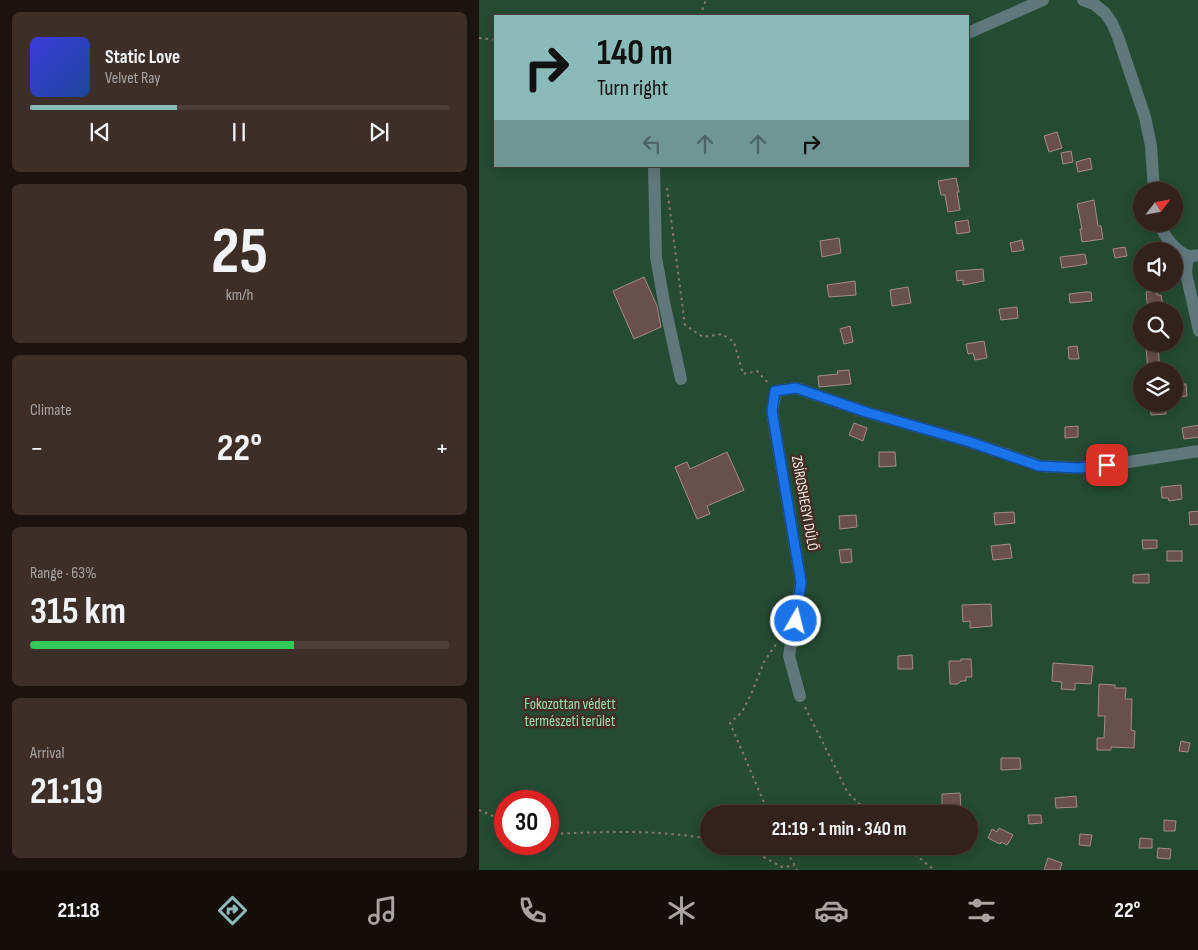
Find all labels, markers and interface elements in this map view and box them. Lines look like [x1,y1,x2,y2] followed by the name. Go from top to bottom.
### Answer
[597,32,673,75] text: 140 m
[514,35,579,100] icon: right
[105,46,180,69] text: Static Love
[105,69,160,88] text: Velvet Ray
[597,75,668,102] text: Turn right
[86,118,114,146] icon: previous
[225,118,253,146] icon: pause
[365,118,393,146] icon: next
[638,130,666,158] icon: left
[691,130,719,158] icon: ahead
[744,130,772,158] icon: ahead
[797,130,825,158] icon: right
[1133,182,1183,232] north arrow
[1133,182,1183,412] map controls
[211,214,268,292] text: 25
[1133,242,1183,292] button: sound
[226,286,253,305] text: km/h
[1133,302,1183,352] button: search
[1133,362,1183,412] button: layers
[30,401,72,420] text: Climate
[217,426,262,471] text: 22°
[30,432,44,465] text: −
[435,432,449,465] text: +
[1086,444,1128,486] pin
[1093,451,1121,479] icon: arrive
[787,454,822,552] street label: ZSÍROSHEGYI DŰLŐ
[30,564,97,583] text: Range · 63%
[30,589,126,634] text: 315 km
[769,594,821,646] position arrow
[524,695,616,731] park label: Fokozottan védett természeti terület
[30,744,64,763] text: Arrival
[30,769,103,814] text: 21:19
[494,790,559,855] speed limit sign: 30
[772,818,906,841] text: 21:19 · 1 min · 340 m
[215,893,250,928] icon: directions
[365,893,400,928] icon: music
[515,893,550,928] icon: phone
[664,893,699,928] icon: climate
[814,893,849,928] icon: car
[964,893,999,928] icon: filters
[57,897,100,924] text: 21:18
[1114,897,1140,924] text: 22°

